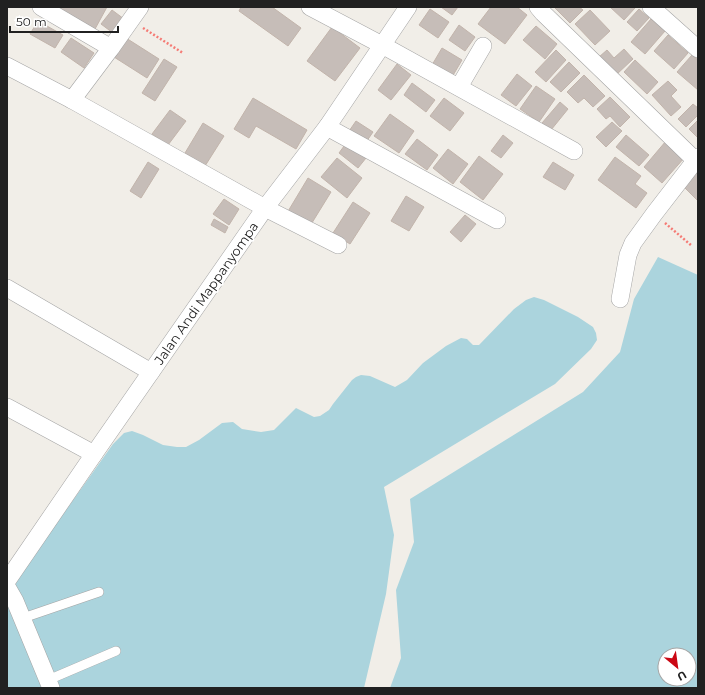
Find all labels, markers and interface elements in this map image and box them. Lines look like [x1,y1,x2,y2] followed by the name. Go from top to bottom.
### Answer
[10,8,118,34] scale bar
[16,14,47,29] text: 50 m
[150,219,261,368] street label: Jalan Andi Mappanyompa
[657,647,697,687] north arrow
[675,668,689,684] text: U

